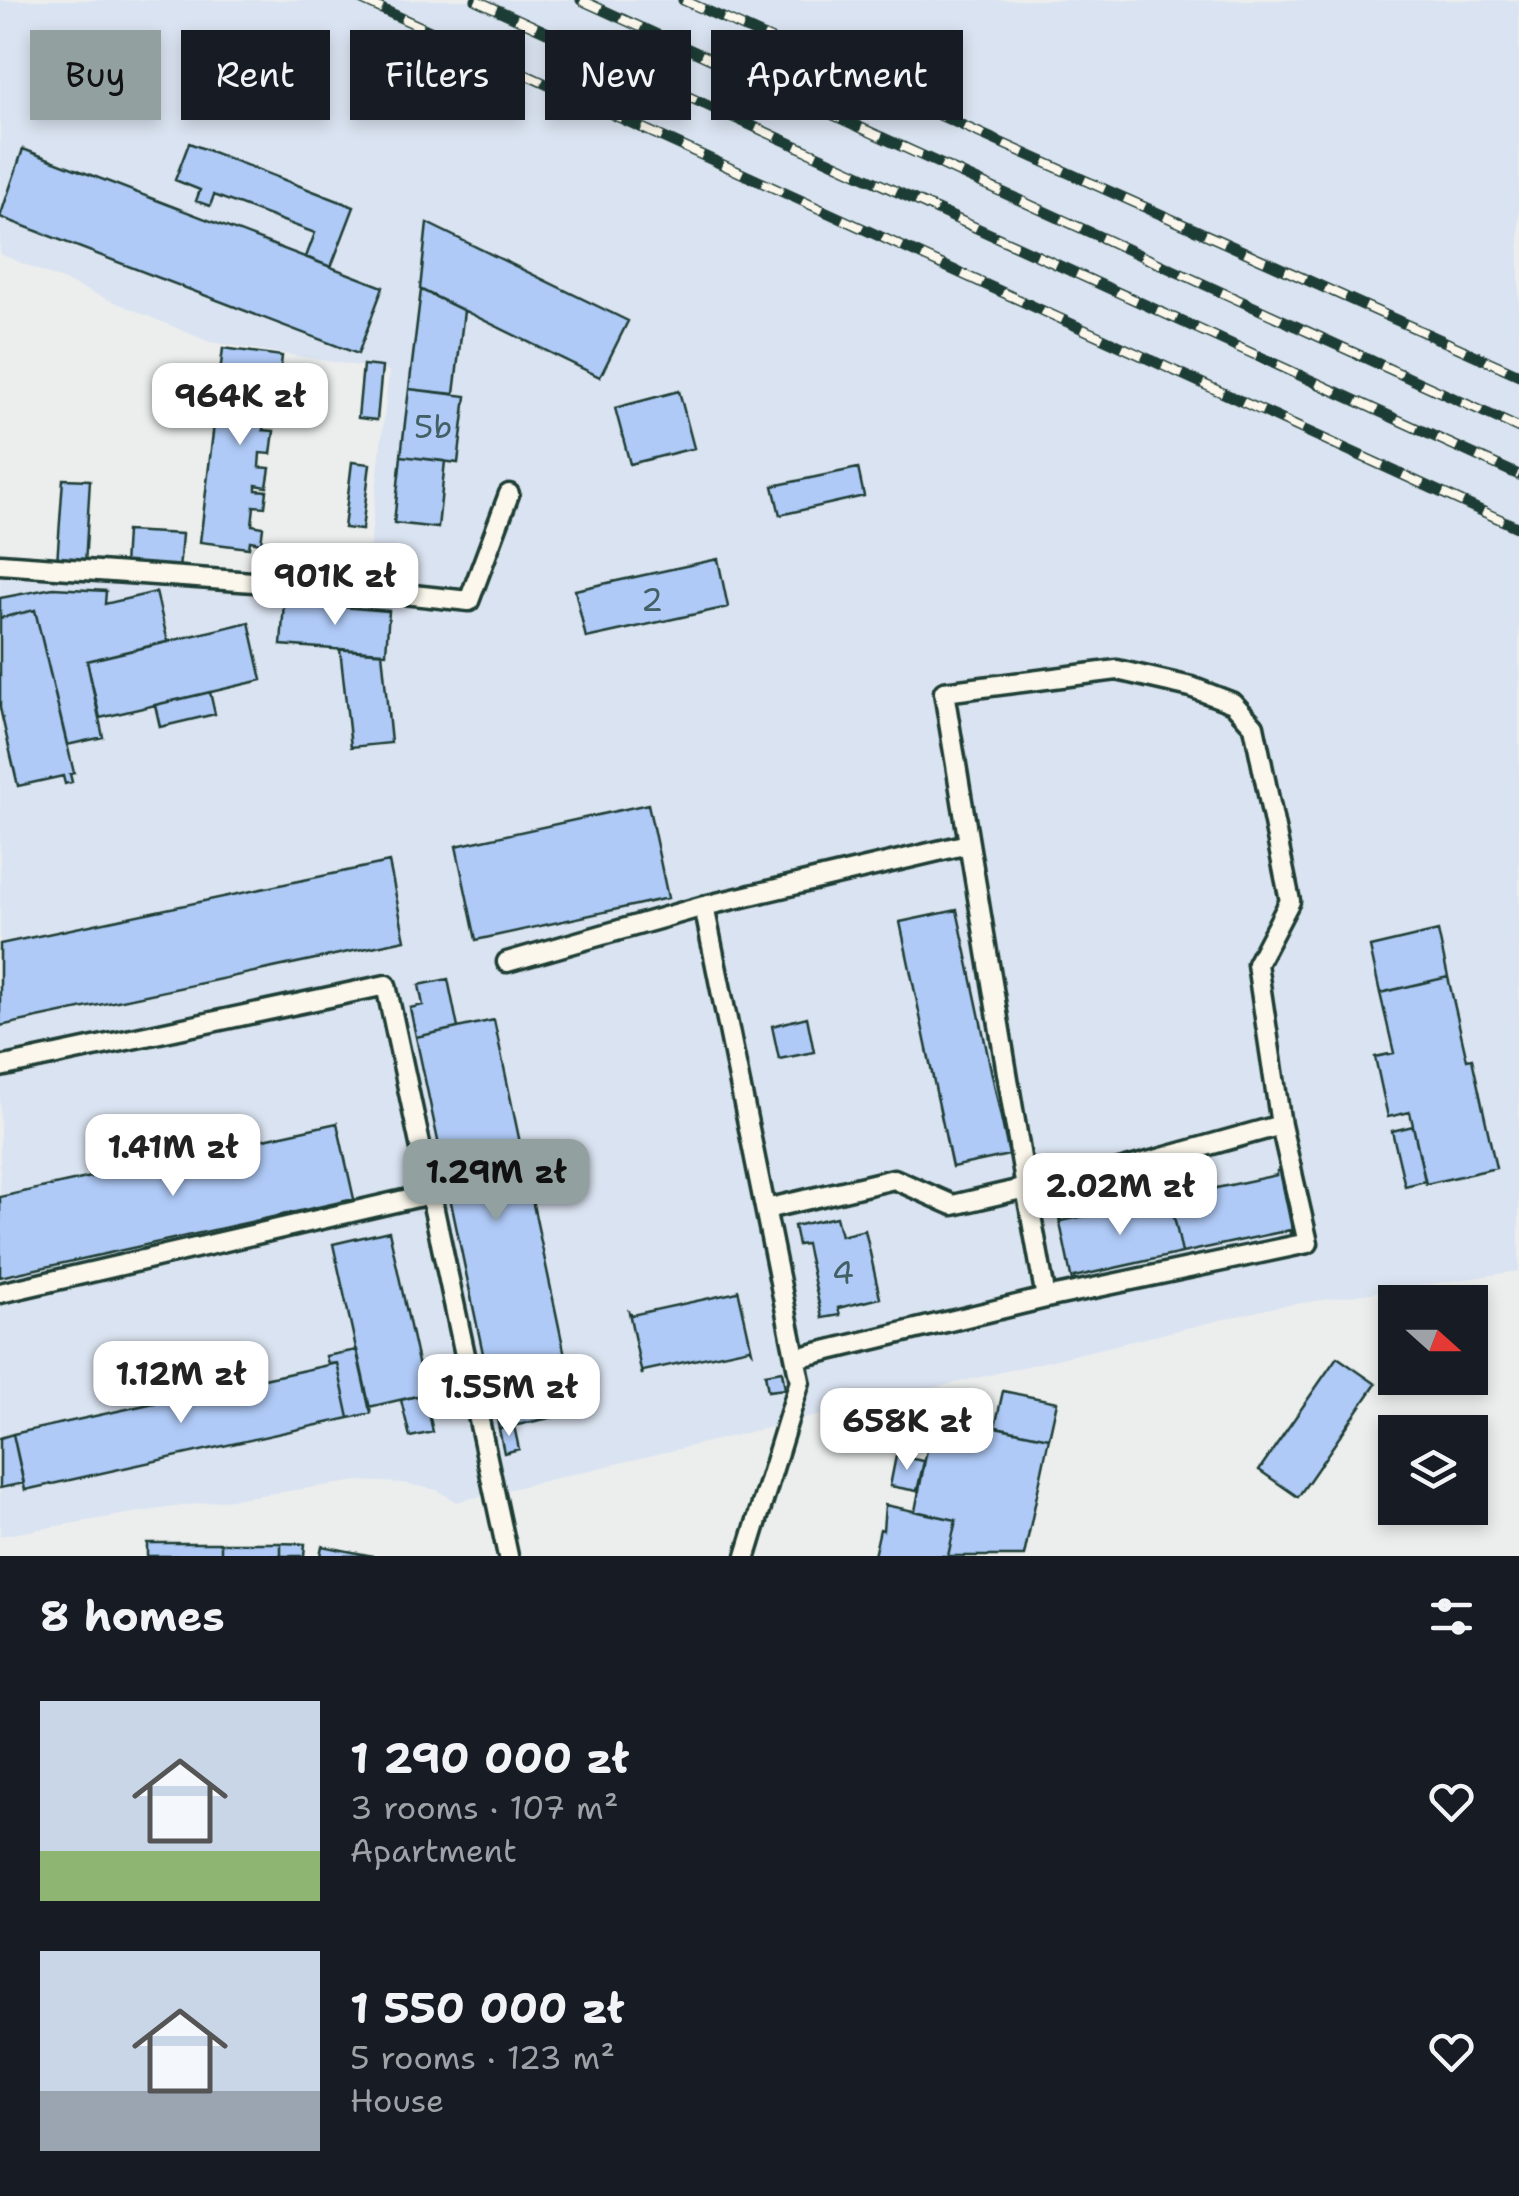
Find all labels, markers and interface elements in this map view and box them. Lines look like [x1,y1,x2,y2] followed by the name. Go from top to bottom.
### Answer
[30,30,161,120] chip: Buy
[181,30,330,120] chip: Rent
[350,30,525,120] chip: Filters
[545,30,691,120] chip: New
[711,30,963,120] chip: Apartment
[148,363,332,448] pin: 964K zł
[174,374,306,417] text: 964K zł
[414,405,452,448] house number: 5b
[243,543,427,628] pin: 901K zł
[273,554,397,597] text: 901K zł
[641,578,663,621] house number: 2
[70,1114,276,1199] pin: 1.41M zł
[107,1125,239,1168] text: 1.41M zł
[393,1139,599,1224] pin: 1.29M zł
[425,1150,567,1193] text: 1.29M zł
[1017,1153,1223,1238] pin: 2.02M zł
[1045,1164,1195,1207] text: 2.02M zł
[832,1251,854,1294] house number: 4
[1378,1285,1488,1395] north arrow
[1378,1285,1488,1525] map controls
[78,1341,284,1426] pin: 1.12M zł
[115,1352,247,1395] text: 1.12M zł
[406,1354,612,1439] pin: 1.55M zł
[440,1365,578,1408] text: 1.55M zł
[815,1388,999,1473] pin: 658K zł
[842,1399,972,1442] text: 658K zł
[1378,1415,1488,1525] button: layers
[40,1588,225,1644] text: 8 homes
[1424,1589,1479,1644] icon: filters
[350,1730,629,1786] text: 1 290 000 zł
[120,1741,240,1861] icon: home
[1424,1774,1479,1829] icon: heart
[350,1786,618,1829] text: 3 rooms · 107 m²
[350,1829,517,1872] text: Apartment
[350,1980,624,2036] text: 1 550 000 zł
[120,1991,240,2111] icon: home
[1424,2024,1479,2079] icon: heart
[350,2036,615,2079] text: 5 rooms · 123 m²
[350,2079,444,2122] text: House

